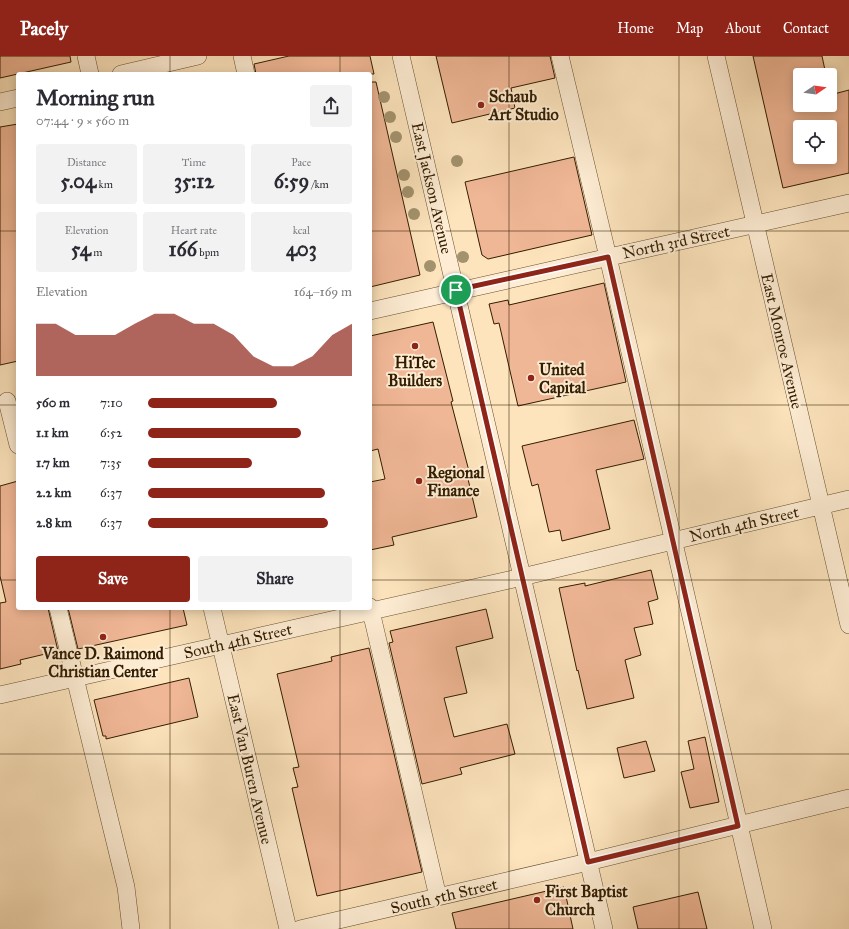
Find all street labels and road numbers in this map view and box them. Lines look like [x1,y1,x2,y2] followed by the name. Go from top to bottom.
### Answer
[407,120,456,256] street label: East Jackson Avenue
[621,221,732,263] street label: North 3rd Street
[757,271,807,411] street label: East Monroe Avenue
[687,502,801,546] street label: North 4th Street
[182,619,294,663] street label: South 4th Street
[223,692,277,846] street label: East Van Buren Avenue
[389,874,500,918] street label: South 5th Street

